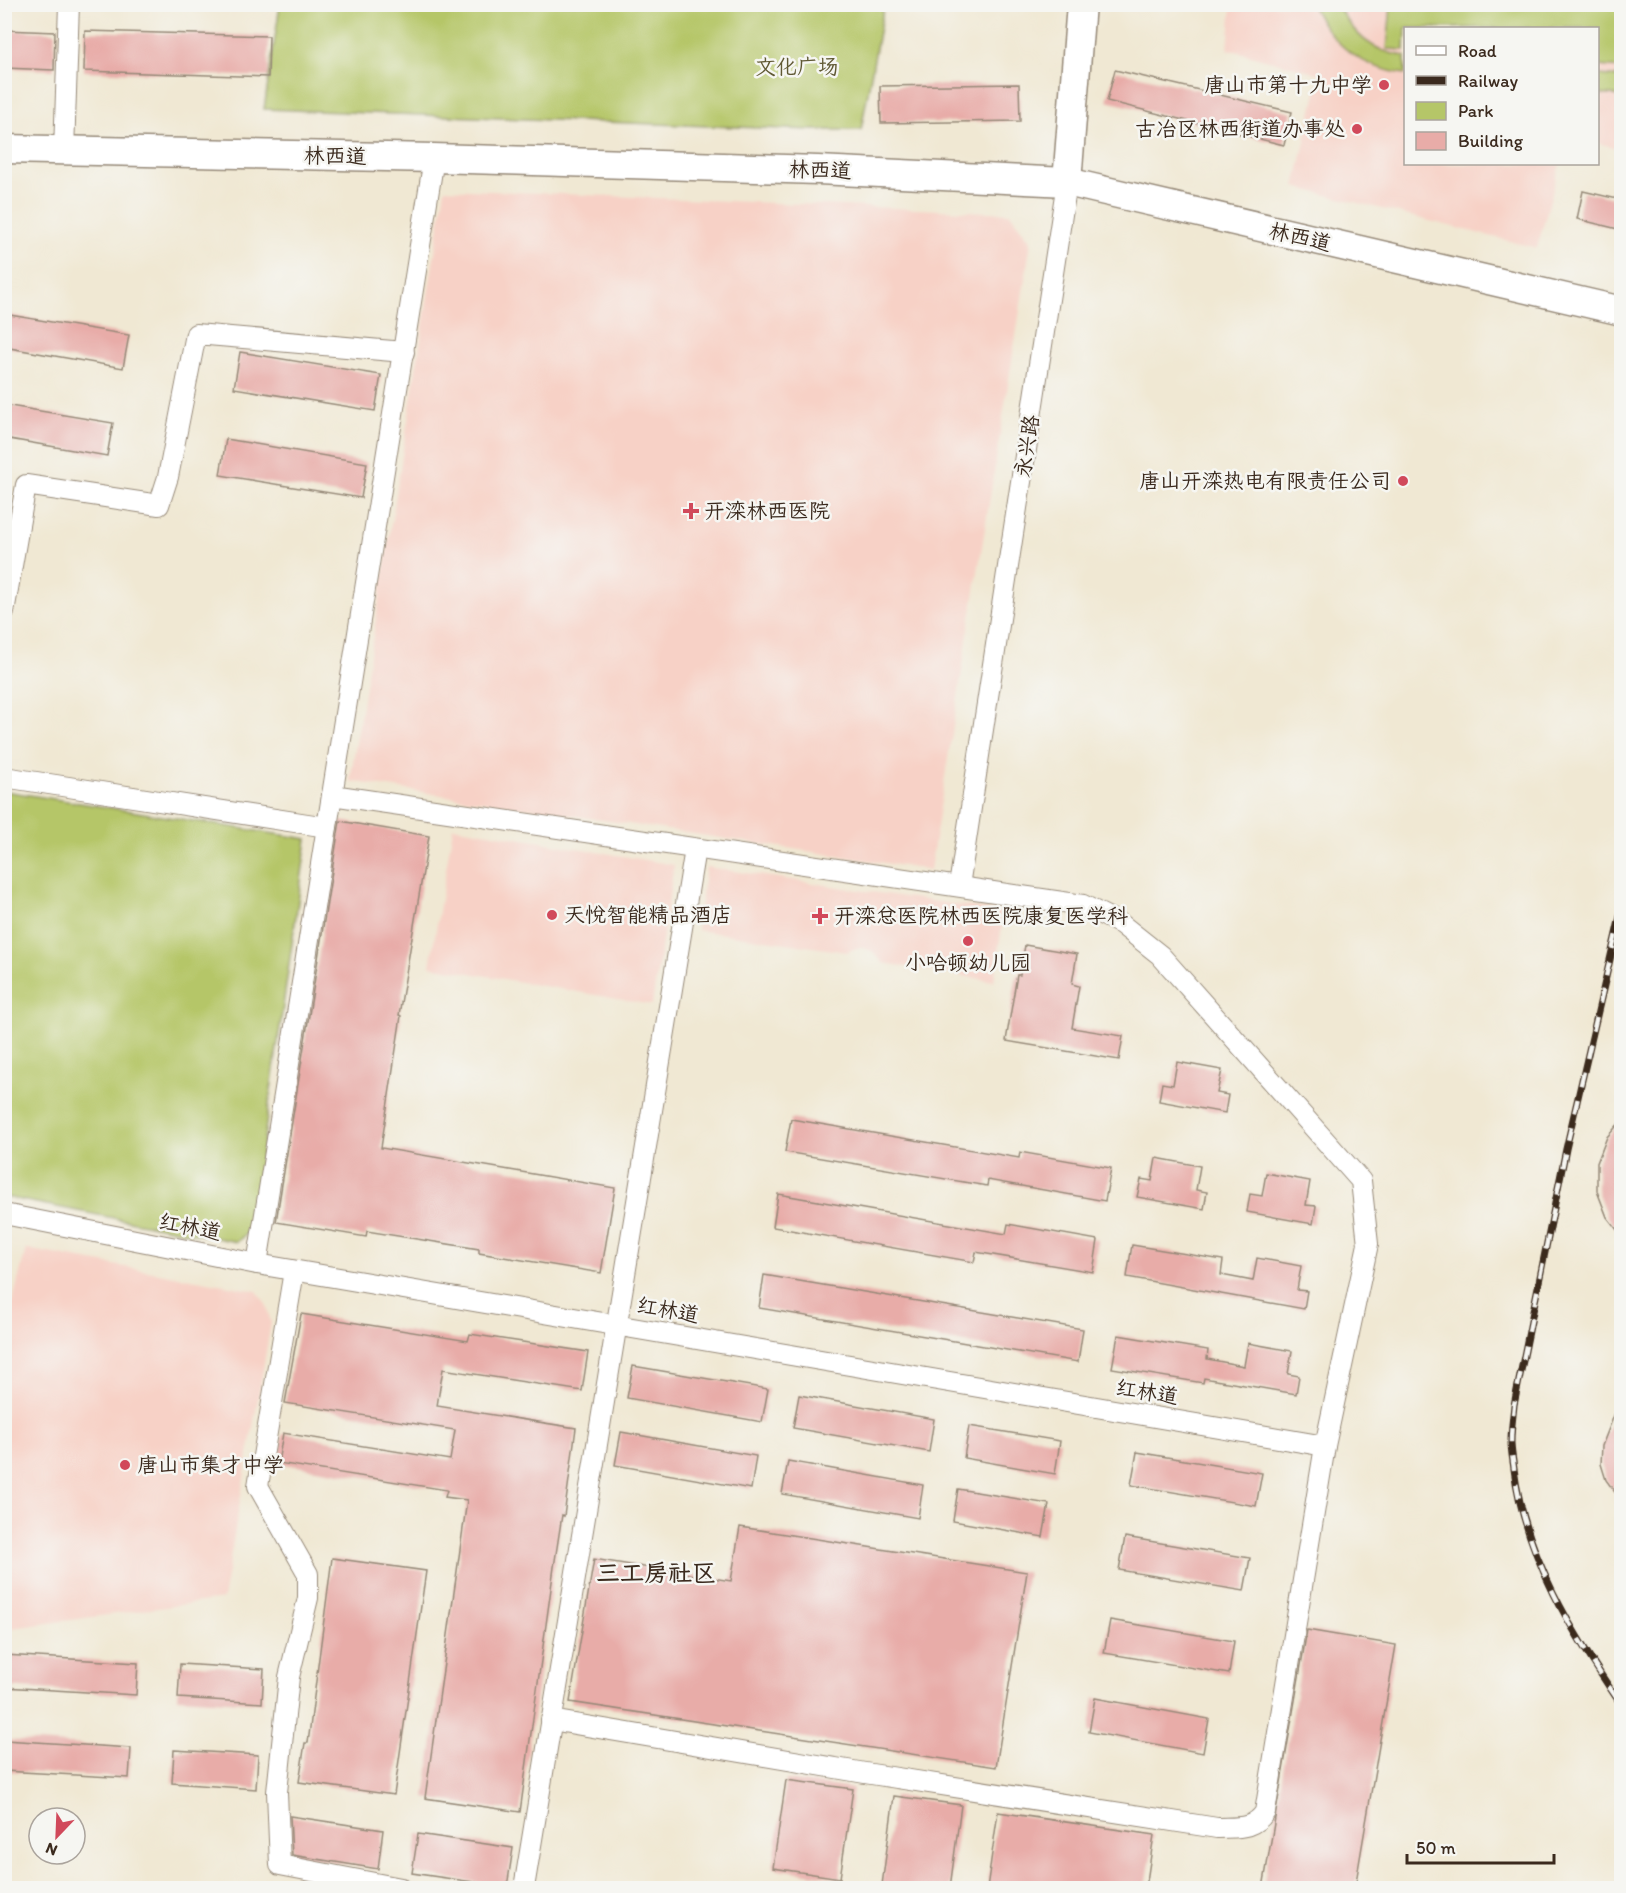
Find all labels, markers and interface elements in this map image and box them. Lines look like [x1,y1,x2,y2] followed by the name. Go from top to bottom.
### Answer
[1404,27,1599,165] legend
[1458,40,1497,62] text: Road
[755,54,839,79] park label: 文化广场
[1458,70,1519,92] text: Railway
[1204,72,1372,97] place label: 唐山市第十九中学
[1377,78,1391,92] marker: 唐山市第十九中学
[1458,100,1493,122] text: Park
[1135,116,1345,141] place label: 古冶区林西街道办事处
[1350,122,1364,136] marker: 古冶区林西街道办事处
[1458,130,1524,152] text: Building
[303,142,367,169] street label: 林西道
[788,156,852,183] street label: 林西道
[1267,217,1334,256] street label: 林西道
[1009,413,1044,479] street label: 永兴路
[1139,468,1391,493] place label: 唐山开滦热电有限责任公司
[1396,474,1410,488] marker: 唐山开滦热电有限责任公司
[704,498,830,523] place label: 开滦林西医院
[682,502,700,520] marker: 开滦林西医院
[564,902,732,927] place label: 天悦智能精品酒店
[834,903,1128,928] place label: 开滦总医院林西医院康复医学科
[811,907,829,925] marker: 开滦总医院林西医院康复医学科
[545,908,559,922] marker: 天悦智能精品酒店
[961,934,975,948] marker: 小哈顿幼儿园
[905,950,1031,975] place label: 小哈顿幼儿园
[157,1208,223,1245] street label: 红林道
[635,1292,701,1327] street label: 红林道
[1114,1374,1180,1409] street label: 红林道
[137,1452,284,1477] place label: 唐山市集才中学
[118,1458,132,1472] marker: 唐山市集才中学
[596,1558,716,1587] district label: 三工房社区
[27,1806,87,1866] north arrow
[1407,1827,1554,1865] scale bar
[1416,1837,1456,1859] text: 50 m
[43,1838,60,1860] text: N

